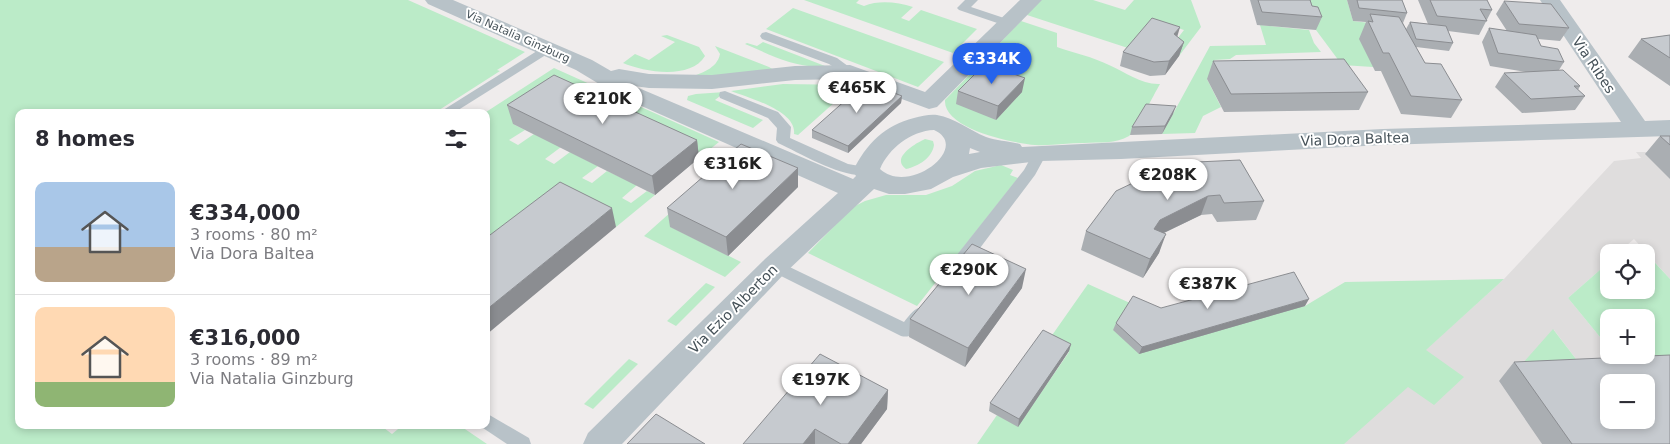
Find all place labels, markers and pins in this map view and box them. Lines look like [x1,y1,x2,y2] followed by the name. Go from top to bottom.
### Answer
[957,42,1027,85] pin: €334K
[822,72,892,114] pin: €465K
[568,82,638,125] pin: €210K
[698,148,768,190] pin: €316K
[1133,158,1203,201] pin: €208K
[934,254,1004,296] pin: €290K
[1173,268,1243,310] pin: €387K
[786,364,856,406] pin: €197K

